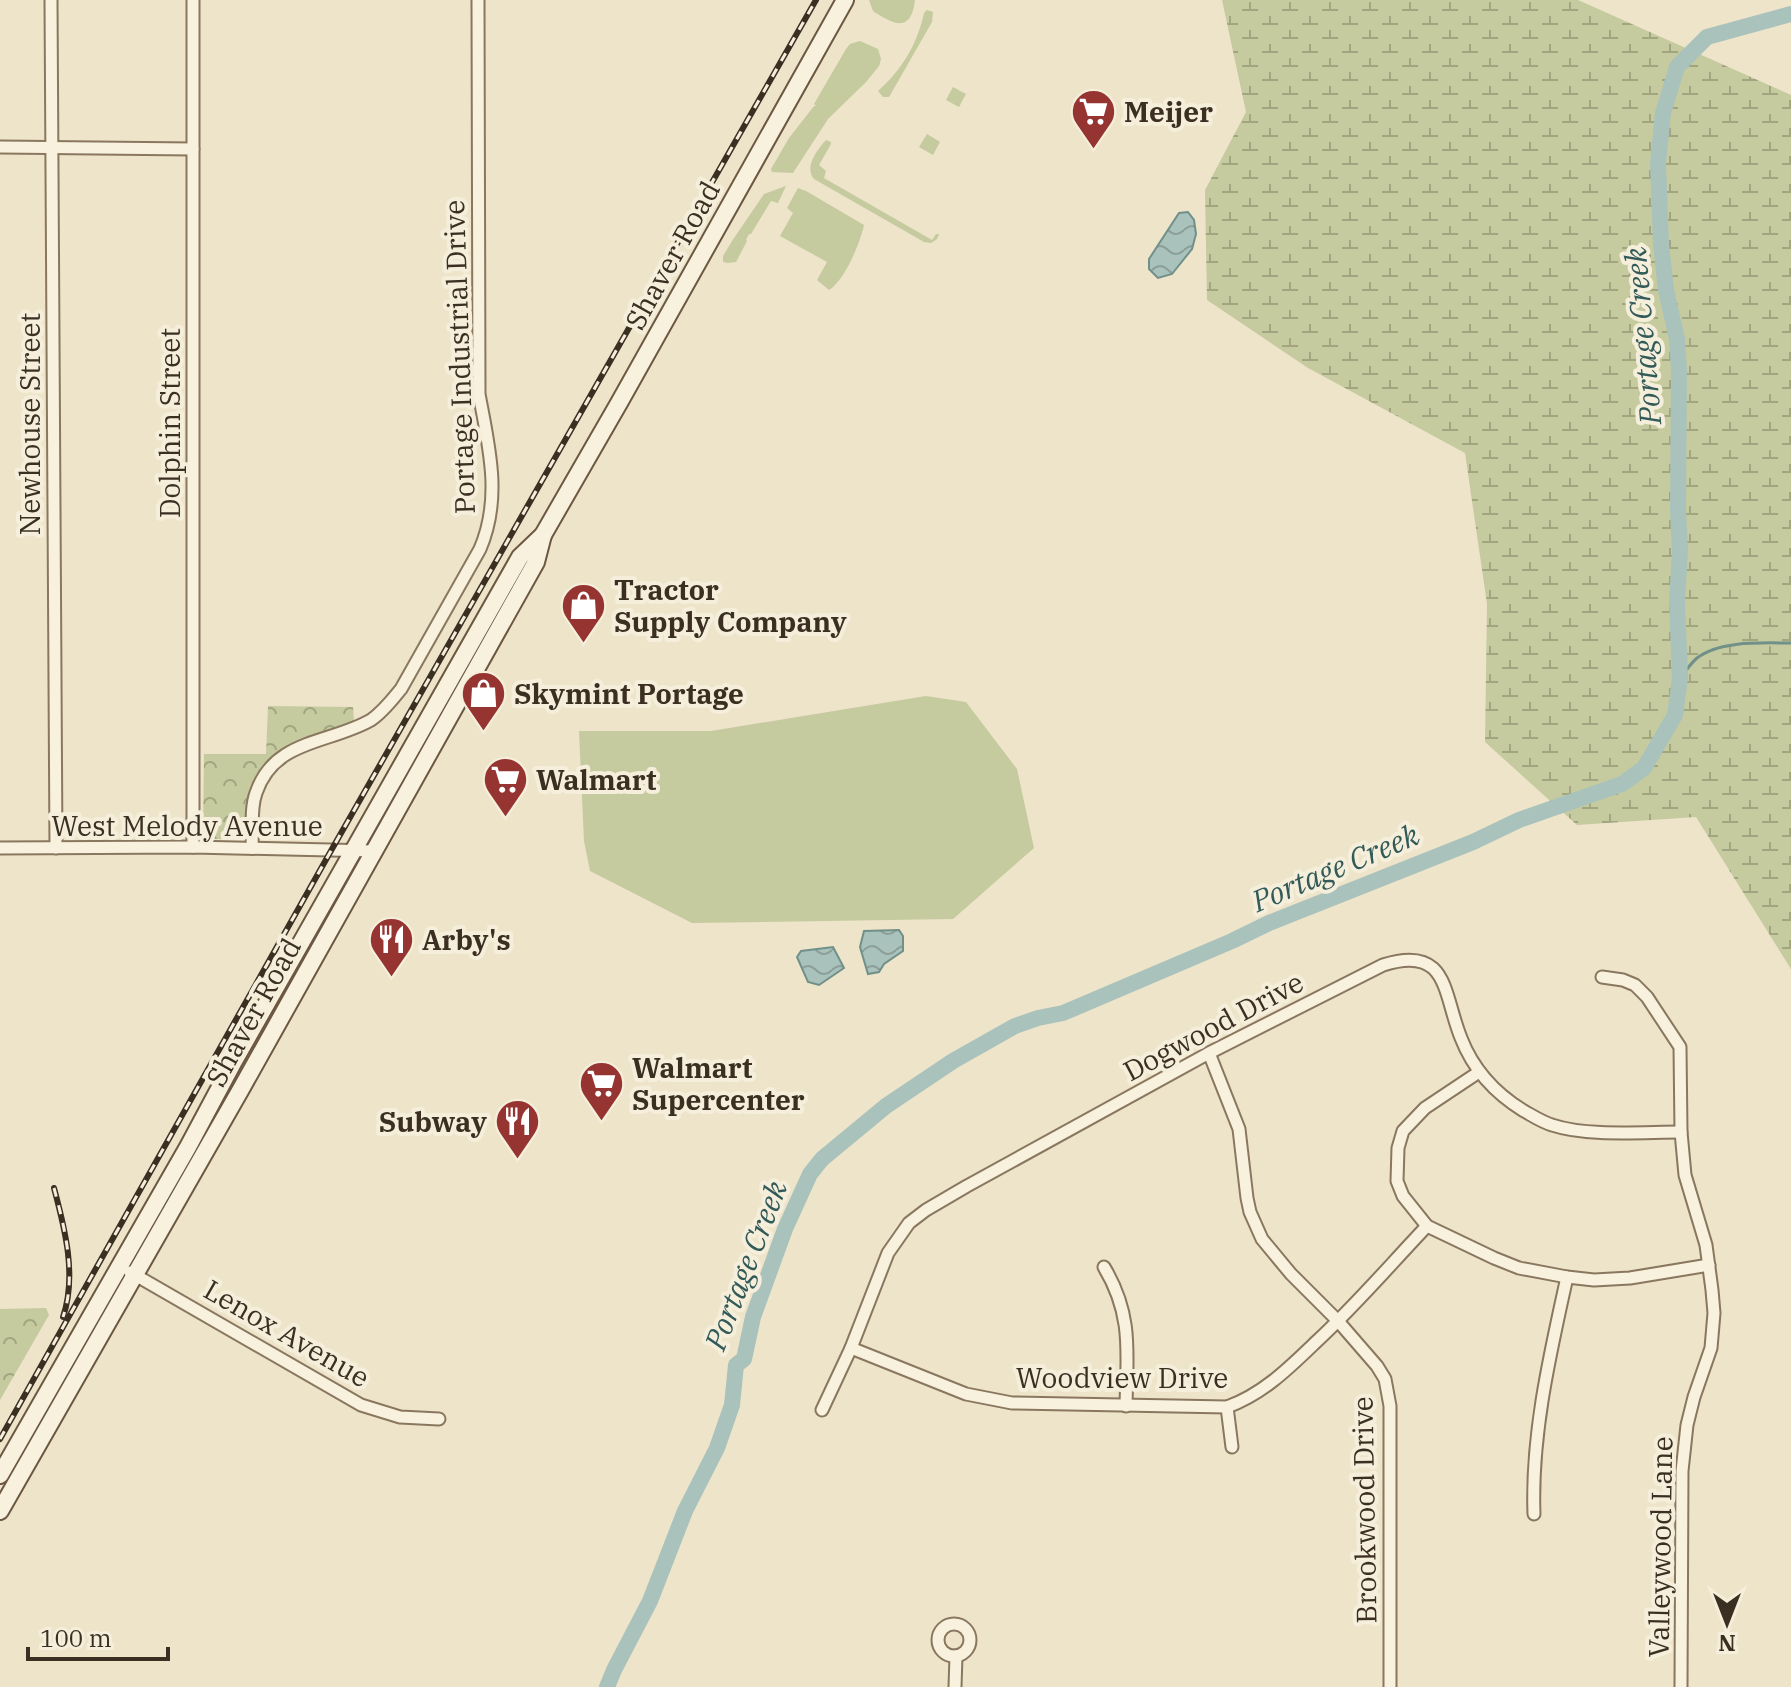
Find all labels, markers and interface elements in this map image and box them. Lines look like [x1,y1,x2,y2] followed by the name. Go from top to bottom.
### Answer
[1069,87,1117,150] supermarket icon: Meijer
[1124,93,1213,130] place label: Meijer
[616,174,728,336] street label: Shaver Road
[435,199,483,515] street label: Portage Industrial Drive
[1615,245,1669,427] water label: Portage Creek
[11,312,48,535] street label: Newhouse Street
[151,328,188,518] street label: Dolphin Street
[614,571,847,640] place label: Tractor Supply Company
[559,581,607,644] shop icon: Tractor Supply Company
[459,669,507,732] shop icon: Skymint Portage
[514,675,744,712] place label: Skymint Portage
[481,755,529,818] supermarket icon: Walmart
[536,761,656,798] place label: Walmart
[51,807,323,844] street label: West Melody Avenue
[1244,814,1425,920] water label: Portage Creek
[367,915,415,978] restaurant icon: Arby's
[422,921,511,958] place label: Arby's
[197,931,309,1093] street label: Shaver Road
[1117,963,1309,1089] street label: Dogwood Drive
[632,1049,805,1118] place label: Walmart Supercenter
[577,1059,625,1122] supermarket icon: Walmart Supercenter
[494,1097,542,1160] restaurant icon: Subway
[379,1103,487,1140] place label: Subway
[695,1175,795,1356] water label: Portage Creek
[197,1271,377,1395] street label: Lenox Avenue
[1016,1359,1228,1396] street label: Woodview Drive
[1344,1396,1384,1624] street label: Brookwood Drive
[1640,1436,1680,1658] street label: Valleywood Lane
[1687,1583,1767,1663] north arrow
[28,1611,168,1661] scale bar
[40,1622,112,1654] text: 100 m
[1718,1629,1736,1658] text: N

